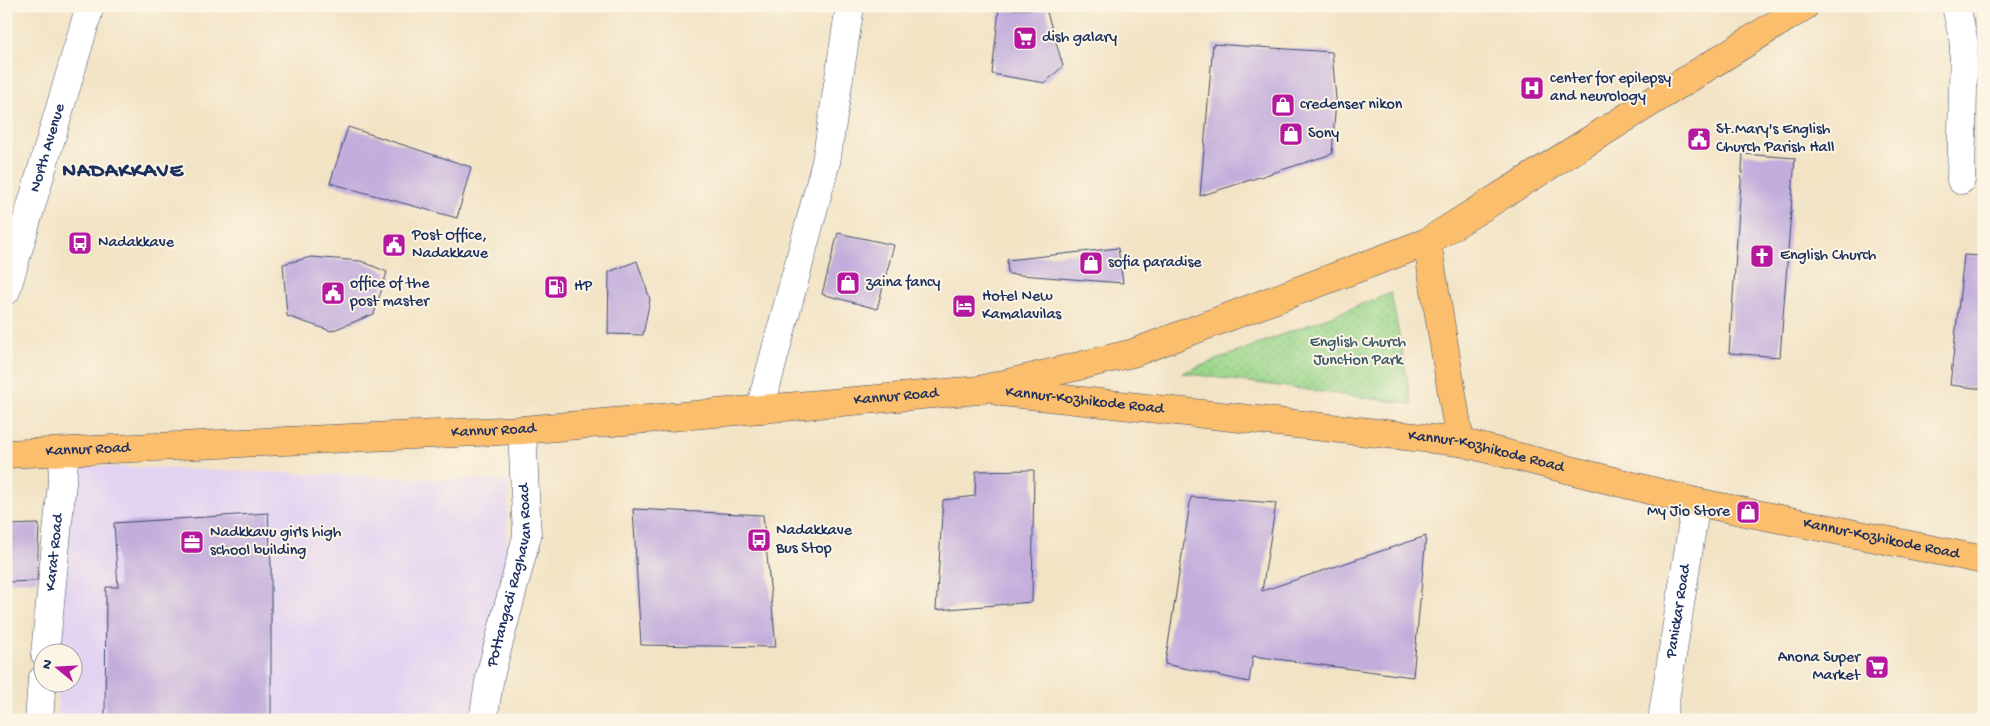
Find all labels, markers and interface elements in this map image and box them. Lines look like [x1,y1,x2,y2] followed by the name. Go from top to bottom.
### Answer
[1012,25,1038,51] supermarket icon: dish galary
[1042,29,1117,48] place label: dish galary
[1550,70,1671,107] place label: center for epilepsy and neurology
[1519,75,1545,101] hospital icon: center for epilepsy and neurology
[1270,92,1296,118] shop icon: credenser nikon
[1300,96,1403,115] place label: credenser nikon
[26,101,70,195] street label: North Avenue
[1278,121,1304,147] shop icon: Sony
[1716,121,1834,158] place label: St.Mary's English Church Parish Hall
[1308,125,1339,144] place label: Sony
[1686,126,1712,152] public building icon: St.Mary's English Church Parish Hall
[62,160,185,185] district label: NADAKKAVE
[411,227,489,264] place label: Post Office, Nadakkave
[67,230,93,256] bus stop icon: Nadakkave
[381,232,407,258] public building icon: Post Office, Nadakkave
[98,234,175,253] place label: Nadakkave
[1749,243,1775,269] church icon: English Church
[1780,247,1877,266] place label: English Church
[1078,250,1104,276] shop icon: sofia paradise
[1108,254,1202,273] place label: sofia paradise
[835,270,861,296] shop icon: zaina fancy
[543,274,569,300] fuel station icon: HP
[866,274,941,293] place label: zaina fancy
[349,275,430,312] place label: office of the post master
[574,278,592,297] place label: HP
[320,280,346,306] public building icon: office of the post master
[982,288,1062,325] place label: Hotel New Kamalavilas
[951,293,977,319] hotel icon: Hotel New Kamalavilas
[1310,334,1407,371] park label: English Church Junction Park
[1004,383,1166,419] street label: Kannur-Kozhikode Road
[853,384,941,410] street label: Kannur Road
[451,419,538,443] street label: Kannur Road
[1407,427,1568,478] street label: Kannur-Kozhikode Road
[45,439,132,462] street label: Kannur Road
[483,482,537,670] street label: Pottangadi Raghavan Road
[1735,499,1761,525] shop icon: My Jio Store
[1647,503,1731,522] place label: My Jio Store
[42,511,68,592] street label: Karat Road
[1801,514,1963,565] street label: Kannur-Kozhikode Road
[775,522,853,559] place label: Nadakkave Bus Stop
[210,524,342,561] place label: Nadkkavu girls high school building
[746,527,772,553] bus stop icon: Nadakkave Bus Stop
[179,529,205,555] office icon: Nadkkavu girls high school building
[1662,561,1696,661] street label: Panickar Road
[32,644,82,694] north arrow
[1778,649,1861,686] place label: Anona Super Market
[1864,654,1890,680] supermarket icon: Anona Super Market
[39,658,58,672] text: N

